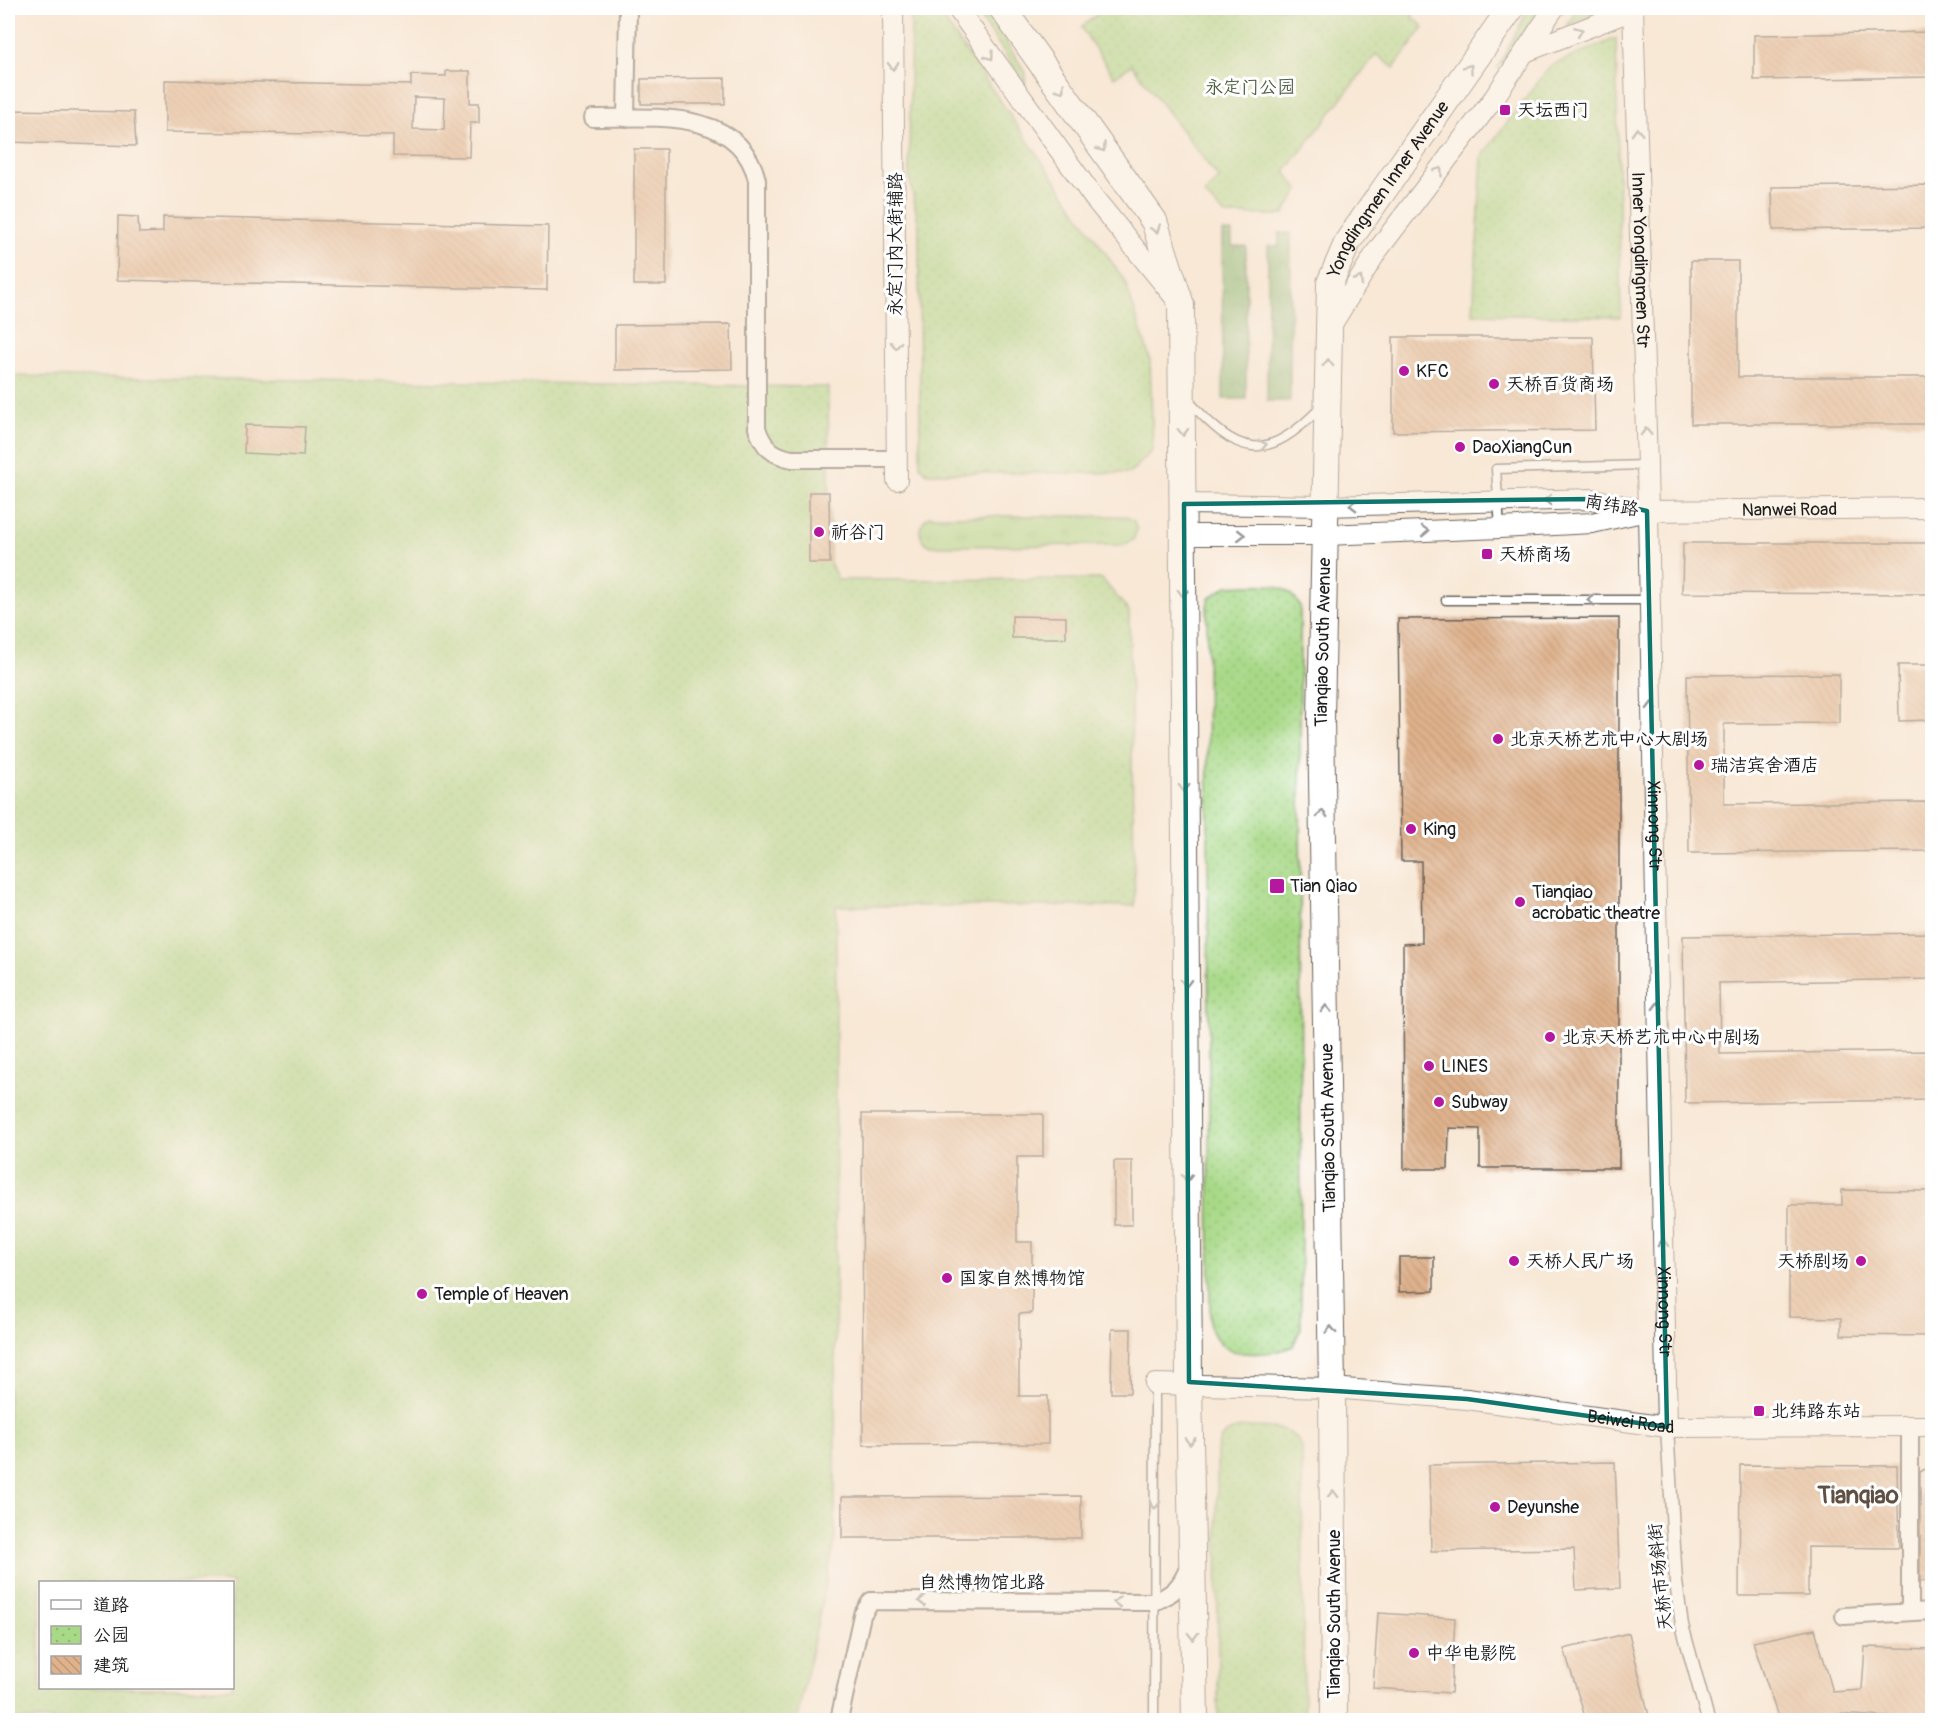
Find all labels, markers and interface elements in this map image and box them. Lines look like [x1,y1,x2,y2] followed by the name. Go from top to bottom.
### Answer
[1573,26,1584,38] one-way arrow
[983,49,994,60] one-way arrow
[887,61,899,70] one-way arrow
[1462,64,1473,75] one-way arrow
[1205,76,1295,99] park label: 永定门公园
[1053,83,1064,94] one-way arrow
[1322,96,1455,282] street label: Yongdingmen Inner Avenue
[1517,99,1589,122] place label: 天坛西门
[1498,103,1512,117] marker: 天坛西门
[1630,127,1643,136] one-way arrow
[1095,141,1106,152] one-way arrow
[1432,167,1443,178] one-way arrow
[1626,171,1654,349] street label: Inner Yongdingmen Str
[884,172,907,316] street label: 永定门内大街辅路
[1149,222,1161,233] one-way arrow
[1352,275,1363,286] one-way arrow
[890,340,902,349] one-way arrow
[1322,359,1334,368] one-way arrow
[1416,360,1449,383] place label: KFC
[1397,364,1411,378] marker: KFC
[1506,373,1614,396] place label: 天桥百货商场
[1487,377,1501,391] marker: 天桥百货商场
[1639,427,1652,436] one-way arrow
[1177,428,1190,437] one-way arrow
[1472,436,1572,459] place label: DaoXiangCun
[1257,439,1267,452] one-way arrow
[1453,440,1467,454] marker: DaoXiangCun
[1583,489,1640,522] street label: 南纬路
[1544,494,1553,506] one-way arrow
[1741,498,1837,522] street label: Nanwei Road
[1349,499,1358,511] one-way arrow
[831,521,885,544] place label: 祈谷门
[812,525,826,539] marker: 祈谷门
[1420,525,1429,538] one-way arrow
[1236,529,1245,541] one-way arrow
[1499,543,1571,566] place label: 天桥商场
[1480,547,1494,561] marker: 天桥商场
[1310,557,1336,727] street label: Tianqiao South Avenue
[1177,589,1189,598] one-way arrow
[1586,594,1595,606] one-way arrow
[1645,701,1658,710] one-way arrow
[1510,728,1708,751] place label: 北京天桥艺术中心大剧场
[1491,732,1505,746] marker: 北京天桥艺术中心大剧场
[1711,754,1819,777] place label: 瑞洁宾舍酒店
[1692,758,1706,772] marker: 瑞洁宾舍酒店
[1642,780,1666,872] street label: Xinnong Str
[1178,784,1190,793] one-way arrow
[1316,810,1329,819] one-way arrow
[1423,818,1456,841] place label: King
[1404,822,1418,836] marker: King
[1290,875,1358,898] place label: Tian Qiao
[1268,877,1286,895] marker: Tian Qiao
[1532,881,1660,925] place label: Tianqiao acrobatic theatre
[1513,895,1527,909] marker: Tianqiao acrobatic theatre
[1180,979,1192,988] one-way arrow
[1652,1001,1664,1010] one-way arrow
[1319,1005,1332,1014] one-way arrow
[1562,1026,1760,1049] place label: 北京天桥艺术中心中剧场
[1543,1030,1557,1044] marker: 北京天桥艺术中心中剧场
[1316,1043,1341,1213] street label: Tianqiao South Avenue
[1441,1055,1488,1078] place label: LINES
[1422,1059,1436,1073] marker: LINES
[1451,1091,1508,1114] place label: Subway
[1432,1095,1446,1109] marker: Subway
[1181,1174,1193,1183] one-way arrow
[1657,1238,1669,1247] one-way arrow
[1526,1250,1634,1273] place label: 天桥人民广场
[1777,1250,1849,1273] place label: 天桥剧场
[1507,1254,1521,1268] marker: 天桥人民广场
[1854,1254,1868,1268] marker: 天桥剧场
[1652,1266,1677,1358] street label: Xinnong Str
[959,1267,1085,1290] place label: 国家自然博物馆
[940,1271,954,1285] marker: 国家自然博物馆
[434,1283,569,1306] place label: Temple of Heaven
[415,1287,429,1301] marker: Temple of Heaven
[1325,1325,1337,1334] one-way arrow
[1771,1400,1861,1423] place label: 北纬路东站
[1752,1404,1766,1418] marker: 北纬路东站
[1586,1405,1674,1439] street label: Beiwei Road
[1184,1436,1196,1445] one-way arrow
[1816,1481,1899,1510] district label: Tianqiao
[1327,1490,1339,1499] one-way arrow
[1507,1496,1579,1519] place label: Deyunshe
[1488,1500,1502,1514] marker: Deyunshe
[1149,1501,1161,1510] one-way arrow
[1643,1522,1678,1632] street label: 天桥市场斜街
[1323,1529,1346,1698] street label: Tianqiao South Avenue
[919,1571,1045,1594] street label: 自然博物馆北路
[39,1581,234,1689] legend
[93,1594,129,1617] text: 道路
[917,1595,926,1607] one-way arrow
[1112,1596,1121,1608] one-way arrow
[93,1624,129,1647] text: 公园
[1187,1631,1200,1640] one-way arrow
[1426,1642,1516,1665] place label: 中华电影院
[1407,1646,1421,1660] marker: 中华电影院
[93,1654,129,1677] text: 建筑

